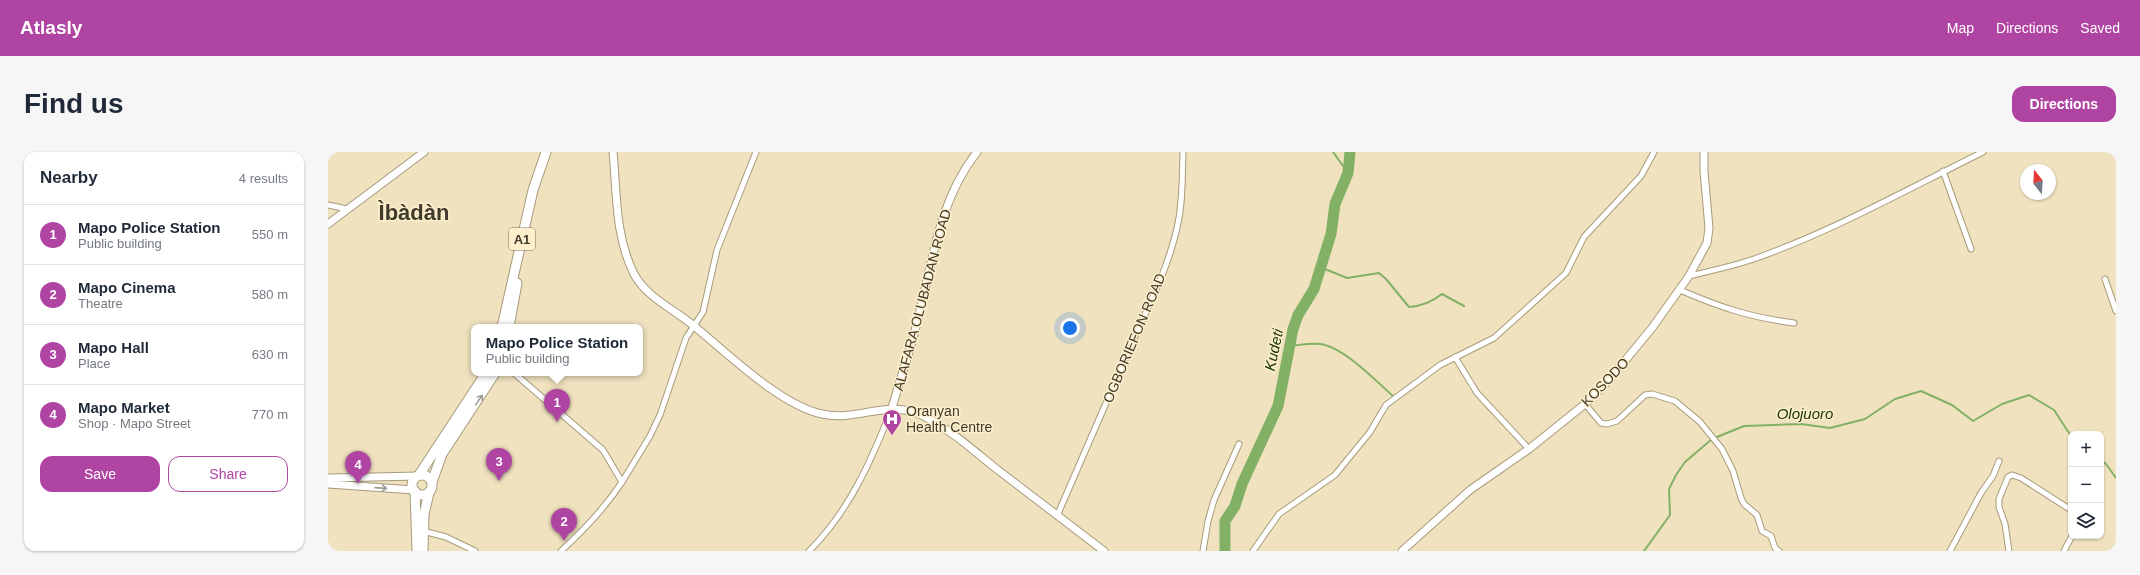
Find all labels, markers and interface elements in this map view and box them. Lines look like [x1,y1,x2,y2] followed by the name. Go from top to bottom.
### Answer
[20,17,82,38] text: Atlasly
[1947,20,1974,36] text: Map
[1996,20,2058,36] text: Directions
[2080,20,2120,36] text: Saved
[2012,86,2116,122] button: Directions
[24,88,124,119] text: Find us
[2020,164,2056,200] north arrow
[40,168,98,187] text: Nearby
[239,171,288,186] text: 4 results
[378,200,449,225] district label: Ìbàdàn
[890,207,954,393] street label: ALAFARA OLUBADAN ROAD
[78,219,221,236] text: Mapo Police Station
[49,227,57,242] text: 1
[252,227,288,242] text: 550 m
[509,228,535,250] road number: A1
[78,236,162,251] text: Public building
[1099,271,1169,405] street label: OGBORIEFON ROAD
[78,279,176,296] text: Mapo Cinema
[49,287,57,302] text: 2
[252,287,288,302] text: 580 m
[78,296,123,311] text: Theatre
[1060,318,1080,338] your location
[471,324,643,376] popup
[1261,327,1286,372] water label: Kudeti
[486,334,628,351] text: Mapo Police Station
[78,339,149,356] text: Mapo Hall
[49,347,57,362] text: 3
[252,347,288,362] text: 630 m
[486,351,570,366] text: Public building
[1578,354,1632,410] street label: KOSODO
[78,356,111,371] text: Place
[544,389,570,422] pin: 1
[475,394,483,405] one-way arrow
[78,399,170,416] text: Mapo Market
[906,403,993,435] place label: Oranyan Health Centre
[1777,405,1833,422] water label: Olojuoro
[49,407,57,422] text: 4
[252,407,288,422] text: 770 m
[881,408,903,436] hospital icon: Oranyan Health Centre
[78,416,191,431] text: Shop · Mapo Street
[2068,431,2104,539] map controls
[2068,431,2104,467] button: +
[486,448,512,481] pin: 3
[345,451,371,484] pin: 4
[40,456,160,492] button: Save
[168,456,288,492] button: Share
[2068,467,2104,503] button: −
[374,484,387,491] one-way arrow
[2068,503,2104,539] button: layers
[551,508,577,541] pin: 2

